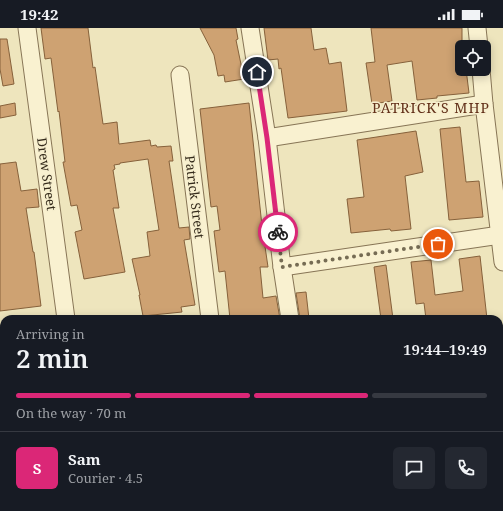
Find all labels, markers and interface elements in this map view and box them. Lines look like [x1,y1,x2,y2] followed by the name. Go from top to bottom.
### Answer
[20,4,58,24] text: 19:42
[455,40,491,76] map controls
[455,40,491,76] button: locate
[240,55,274,89] pin
[246,61,268,83] icon: home
[372,98,490,117] district label: PATRICK'S MHP
[33,136,61,212] street label: Drew Street
[181,154,209,240] street label: Patrick Street
[258,212,298,252] courier
[267,221,289,243] icon: bike
[421,227,455,261] pin
[427,233,449,255] icon: bag
[16,325,85,343] text: Arriving in
[403,339,487,359] text: 19:44–19:49
[16,340,89,376] text: 2 min
[16,404,126,422] text: On the way · 70 m
[393,447,435,489] button: chat
[445,447,487,489] button: phone
[68,449,100,469] text: Sam
[33,458,41,478] text: S
[68,469,143,487] text: Courier · 4.5

